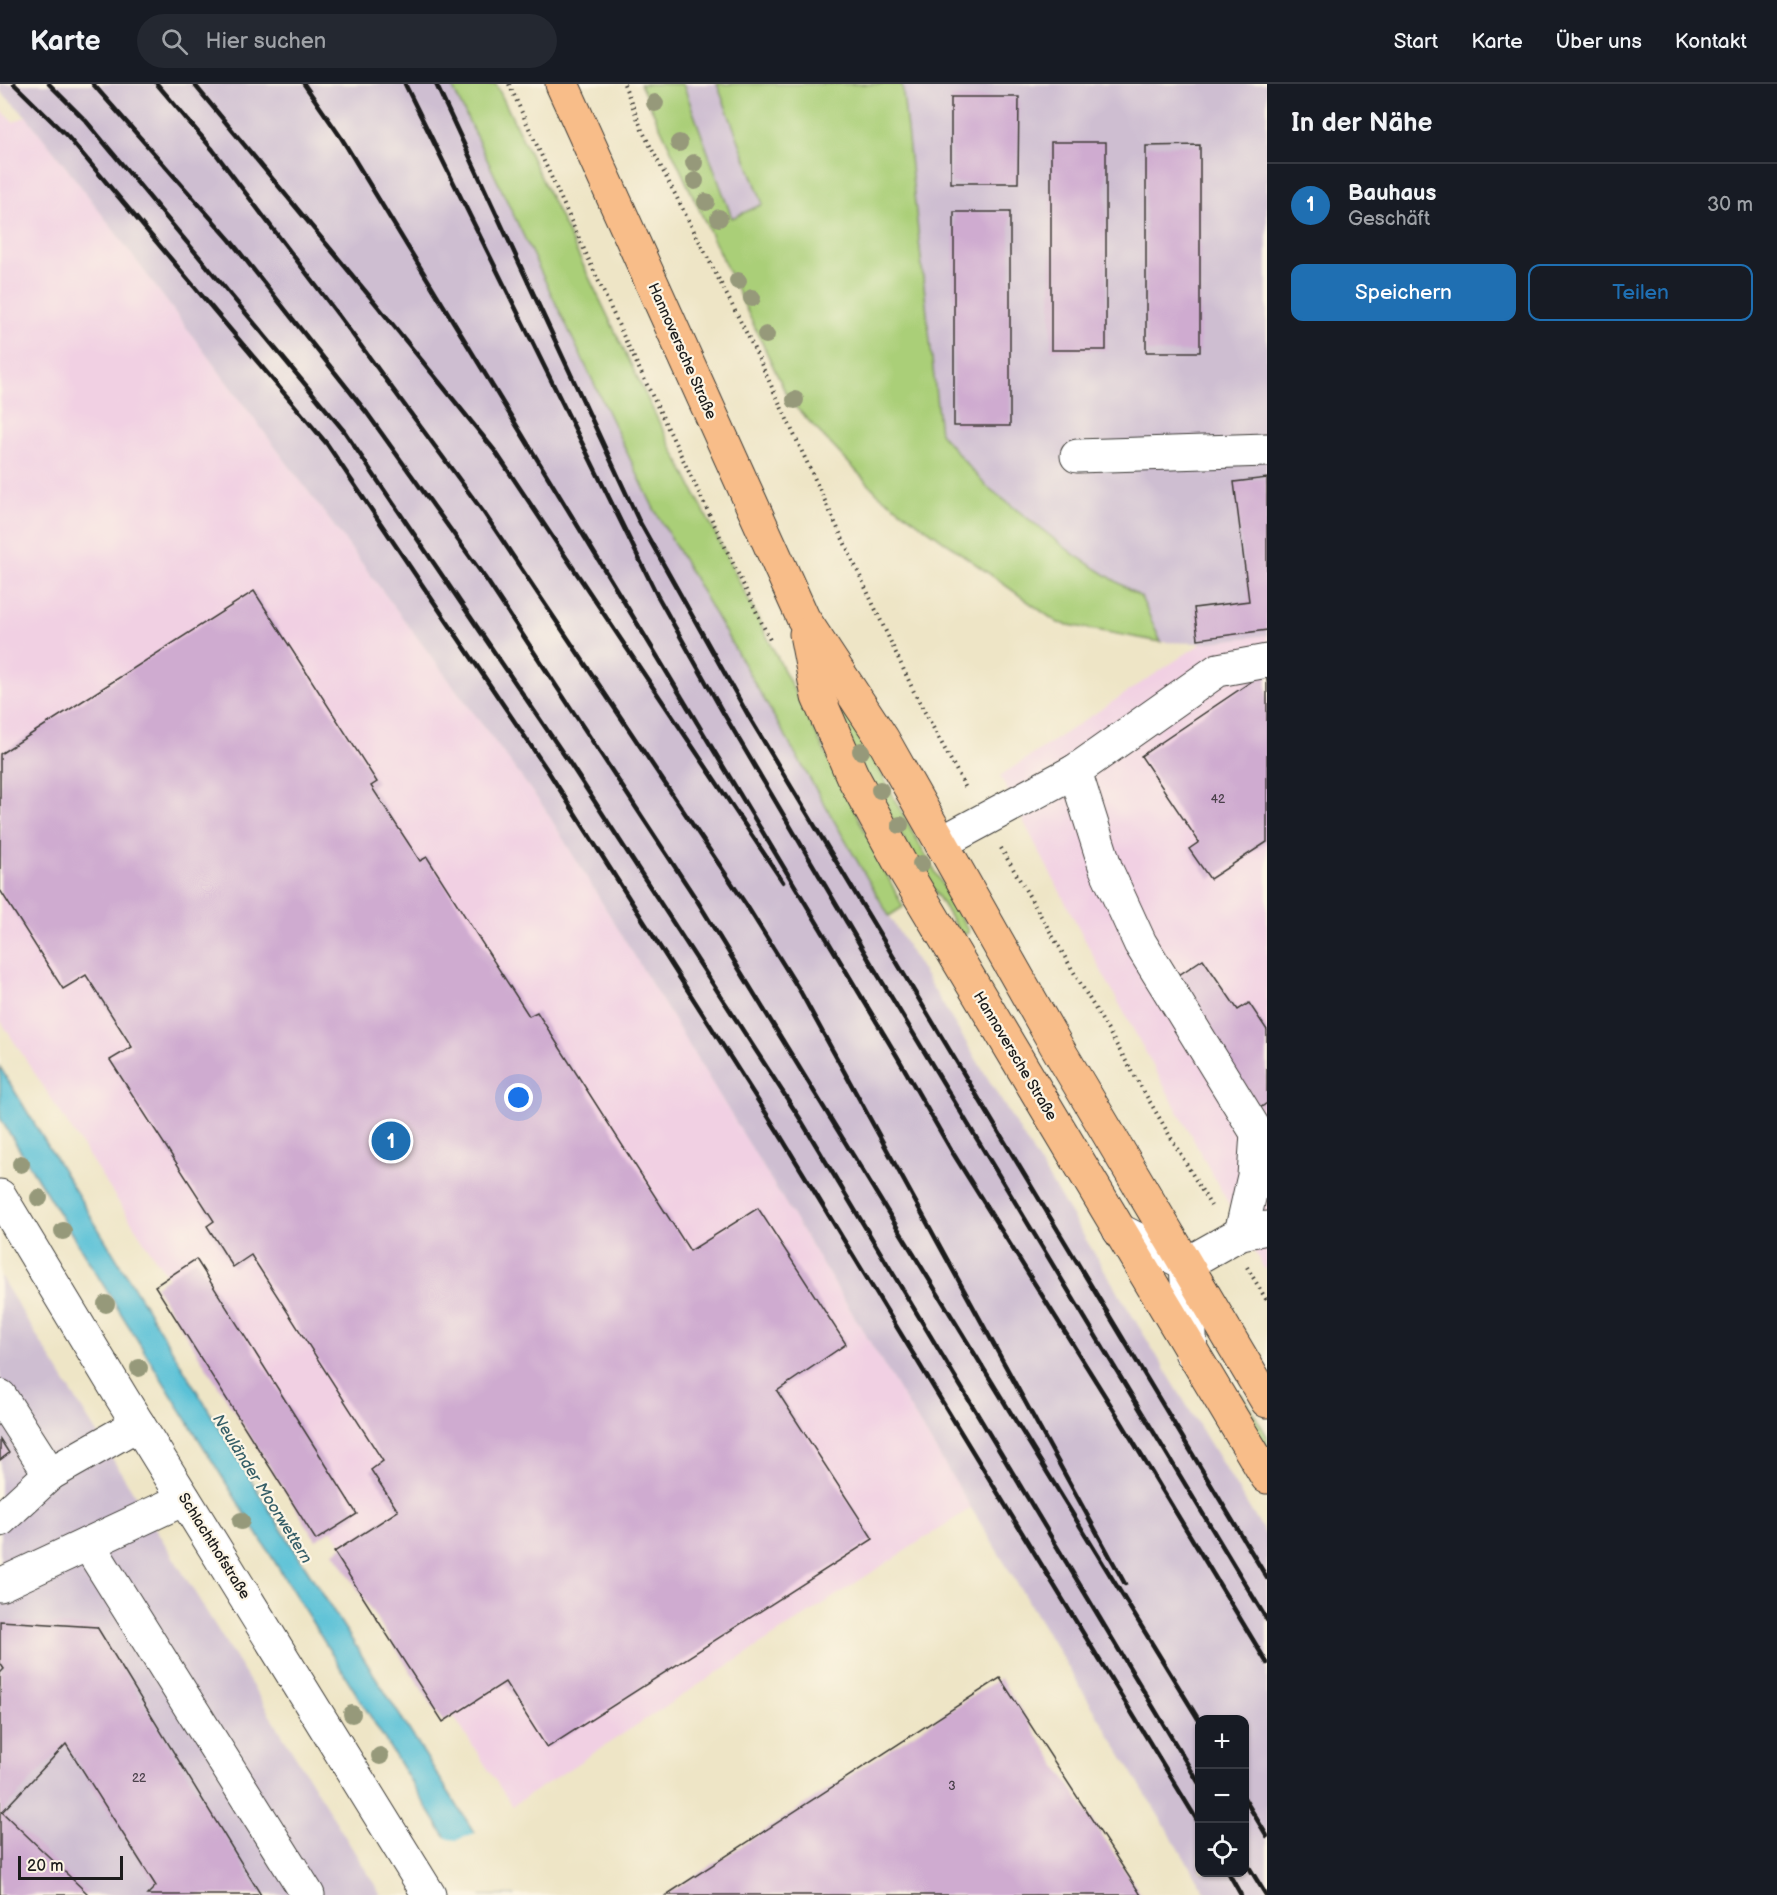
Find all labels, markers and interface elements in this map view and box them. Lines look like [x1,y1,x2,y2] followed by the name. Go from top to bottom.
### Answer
[137,14,557,68] search box
[30,25,101,58] text: Karte
[158,25,191,58] icon: search
[206,28,326,55] text: Hier suchen
[1394,29,1438,54] text: Start
[1471,29,1523,54] text: Karte
[1556,29,1642,54] text: Über uns
[1675,29,1747,54] text: Kontakt
[1291,108,1433,139] text: In der Nähe
[1348,180,1436,207] text: Bauhaus
[1306,193,1315,217] text: 1
[1707,193,1753,217] text: 30 m
[1348,207,1430,231] text: Geschäft
[1291,264,1516,321] button: Speichern
[1528,264,1753,321] button: Teilen
[643,280,721,422] street label: Hannoversche Straße
[1211,792,1225,807] house number: 42
[969,988,1061,1124] street label: Hannoversche Straße
[504,1083,533,1112] your location
[372,1118,410,1164] pin: 1
[208,1411,316,1567] water label: Neuländer Moorwettern
[174,1489,254,1603] street label: Schlachthofstraße
[1195,1715,1249,1877] map controls
[1195,1715,1249,1769] button: +
[1195,1769,1249,1823] button: −
[132,1771,146,1786] house number: 22
[948,1779,956,1794] house number: 3
[1195,1823,1249,1877] button: locate
[18,1853,123,1880] scale bar
[27,1857,63,1876] text: 20 m

